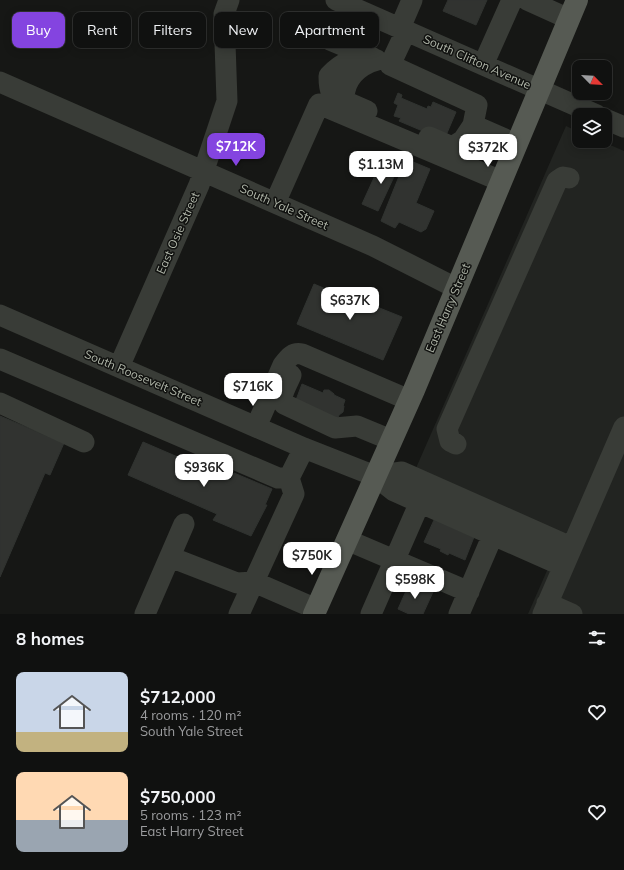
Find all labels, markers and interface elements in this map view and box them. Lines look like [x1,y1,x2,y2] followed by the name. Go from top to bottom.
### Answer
[12,12,65,48] chip: Buy
[73,12,131,48] chip: Rent
[139,12,206,48] chip: Filters
[214,12,272,48] chip: New
[280,12,379,48] chip: Apartment
[421,31,533,92] street label: South Clifton Avenue
[572,60,612,100] north arrow
[572,60,612,148] map controls
[572,108,612,148] button: layers
[208,133,264,167] pin: $712K
[460,134,516,168] pin: $372K
[216,138,256,154] text: $712K
[468,139,508,155] text: $372K
[348,151,414,185] pin: $1.13M
[358,156,404,172] text: $1.13M
[238,180,331,233] street label: South Yale Street
[153,189,202,276] street label: East Osie Street
[422,261,473,355] street label: East Harry Street
[322,287,378,321] pin: $637K
[330,292,370,308] text: $637K
[82,346,204,409] street label: South Roosevelt Street
[225,373,281,407] pin: $716K
[233,378,273,394] text: $716K
[176,454,232,488] pin: $936K
[184,459,224,475] text: $936K
[284,542,340,576] pin: $750K
[292,547,332,563] text: $750K
[387,566,443,600] pin: $598K
[395,571,435,587] text: $598K
[586,627,608,649] icon: filters
[16,628,84,649] text: 8 homes
[140,686,216,707] text: $712,000
[48,688,96,736] icon: home
[586,701,608,723] icon: heart
[140,707,241,723] text: 4 rooms · 120 m²
[140,723,243,739] text: South Yale Street
[140,786,216,807] text: $750,000
[48,788,96,836] icon: home
[586,801,608,823] icon: heart
[140,807,241,823] text: 5 rooms · 123 m²
[140,823,244,839] text: East Harry Street

